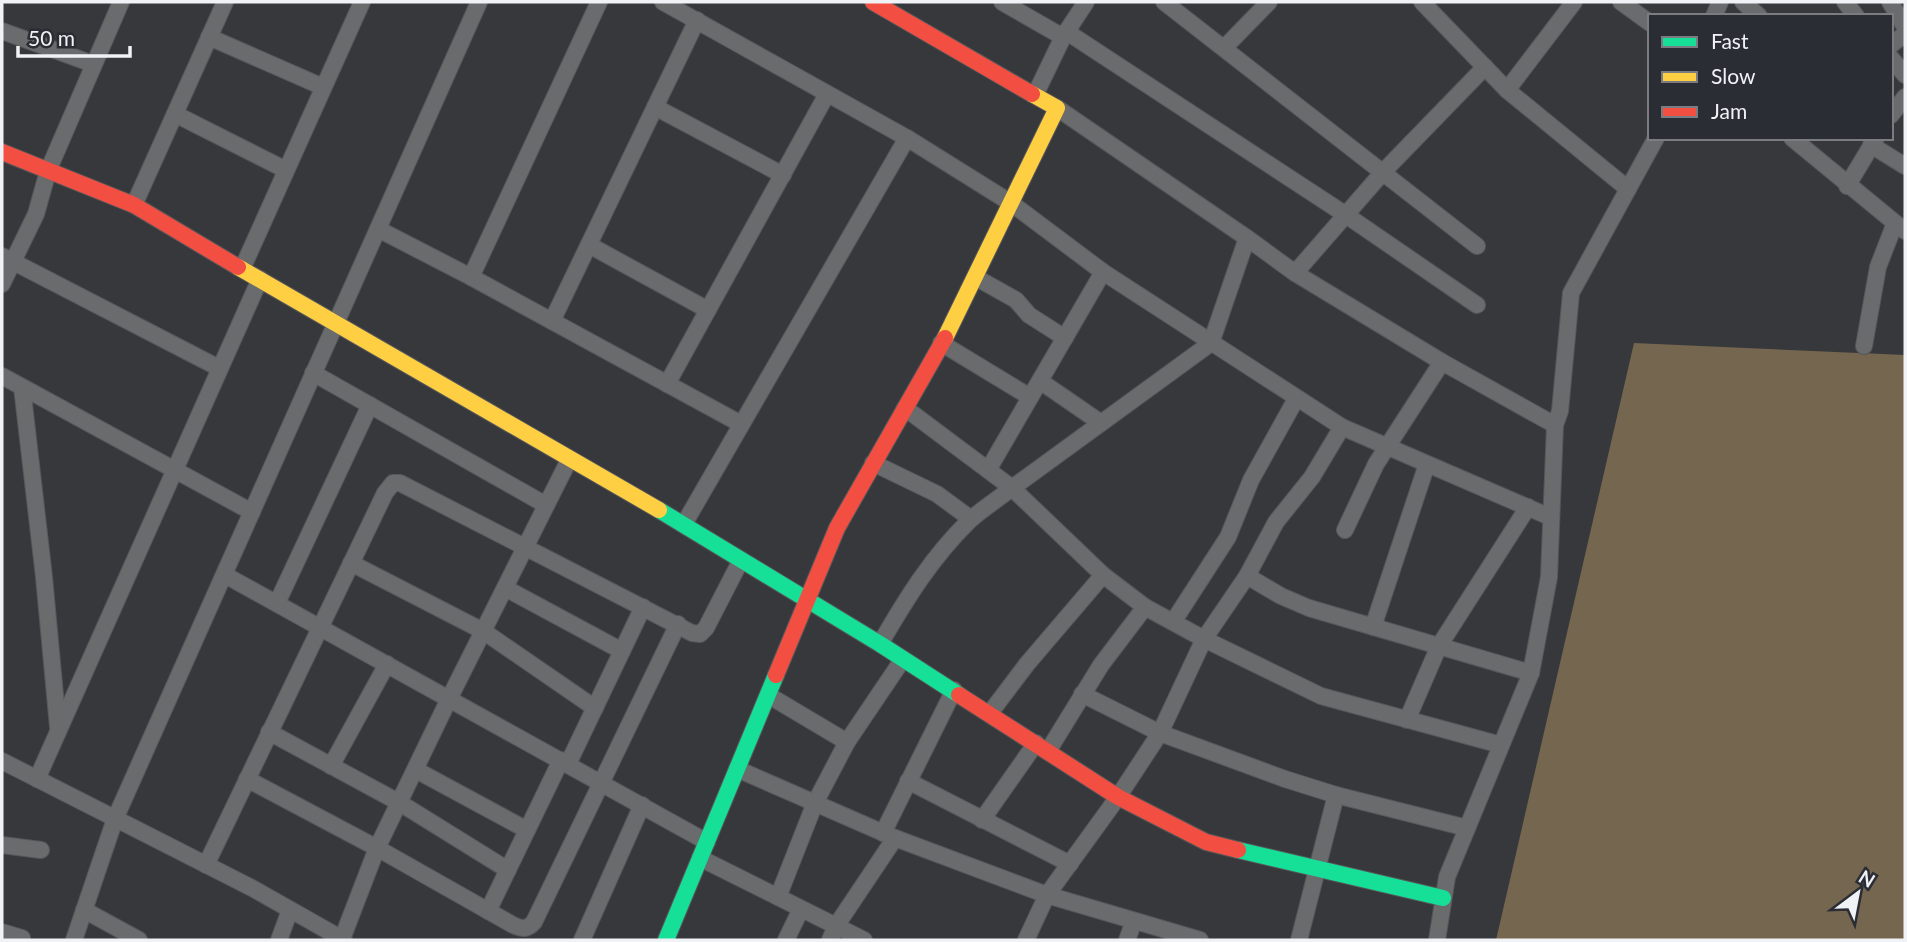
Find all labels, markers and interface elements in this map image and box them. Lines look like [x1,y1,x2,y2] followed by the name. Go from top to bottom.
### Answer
[18,14,130,58] scale bar
[1648,14,1893,140] legend
[28,25,75,50] text: 50 m
[1711,28,1749,53] text: Fast
[1711,63,1756,88] text: Slow
[1711,98,1747,123] text: Jam
[1823,858,1893,928] north arrow
[1855,865,1880,892] text: N

